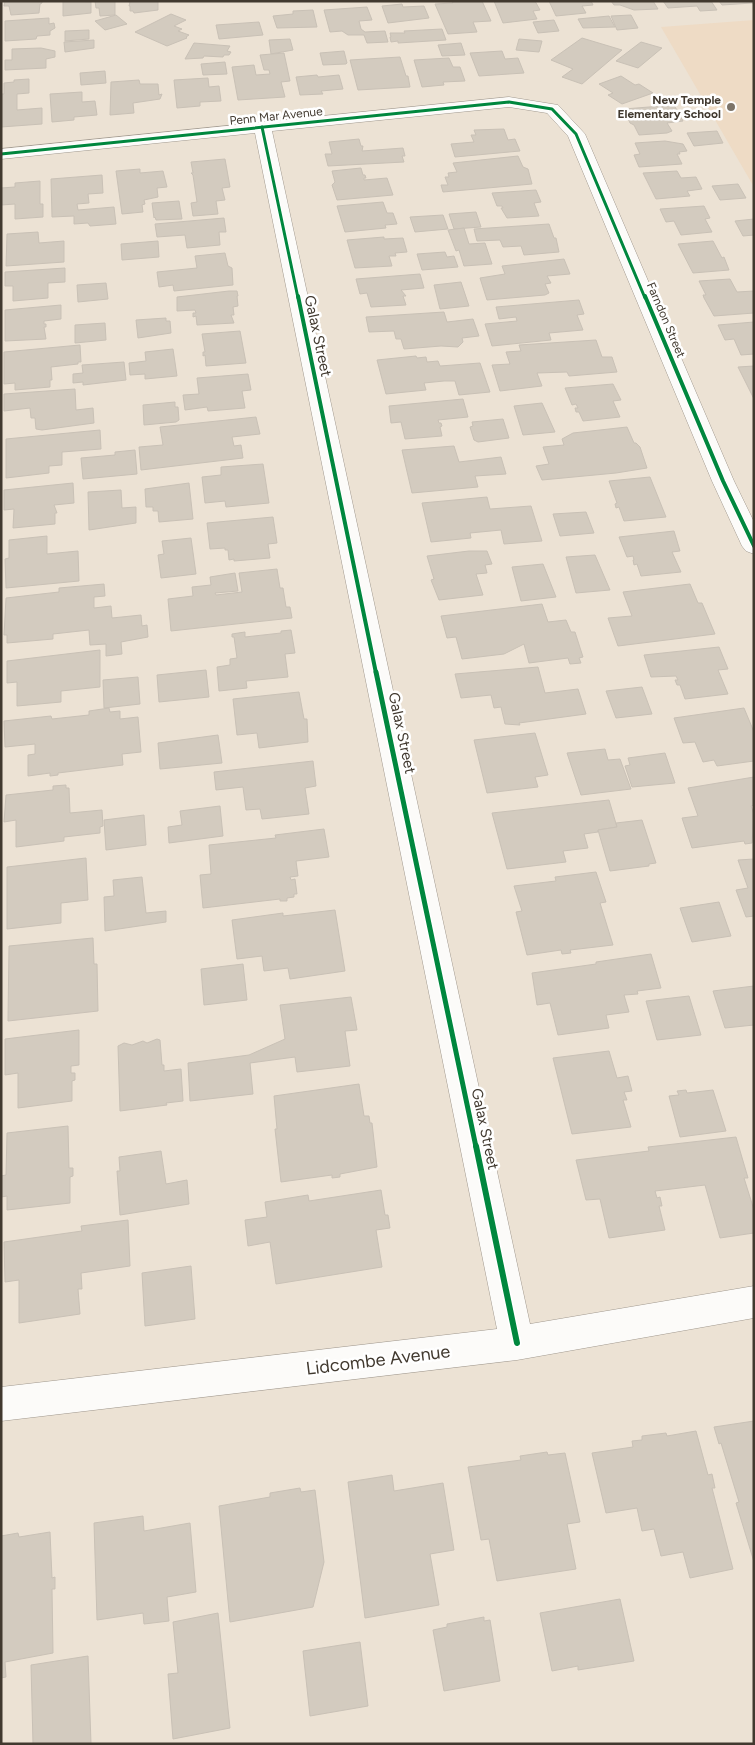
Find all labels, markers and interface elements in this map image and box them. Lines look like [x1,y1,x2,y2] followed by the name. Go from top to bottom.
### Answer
[617,93,721,121] place label: New Temple Elementary School
[725,101,737,113] marker: New Temple Elementary School
[229,104,324,128] street label: Penn Mar Avenue
[644,280,688,360] street label: Farndon Street
[301,294,335,379] street label: Galax Street
[385,691,419,776] street label: Galax Street
[468,1087,502,1172] street label: Galax Street
[305,1340,452,1380] street label: Lidcombe Avenue

